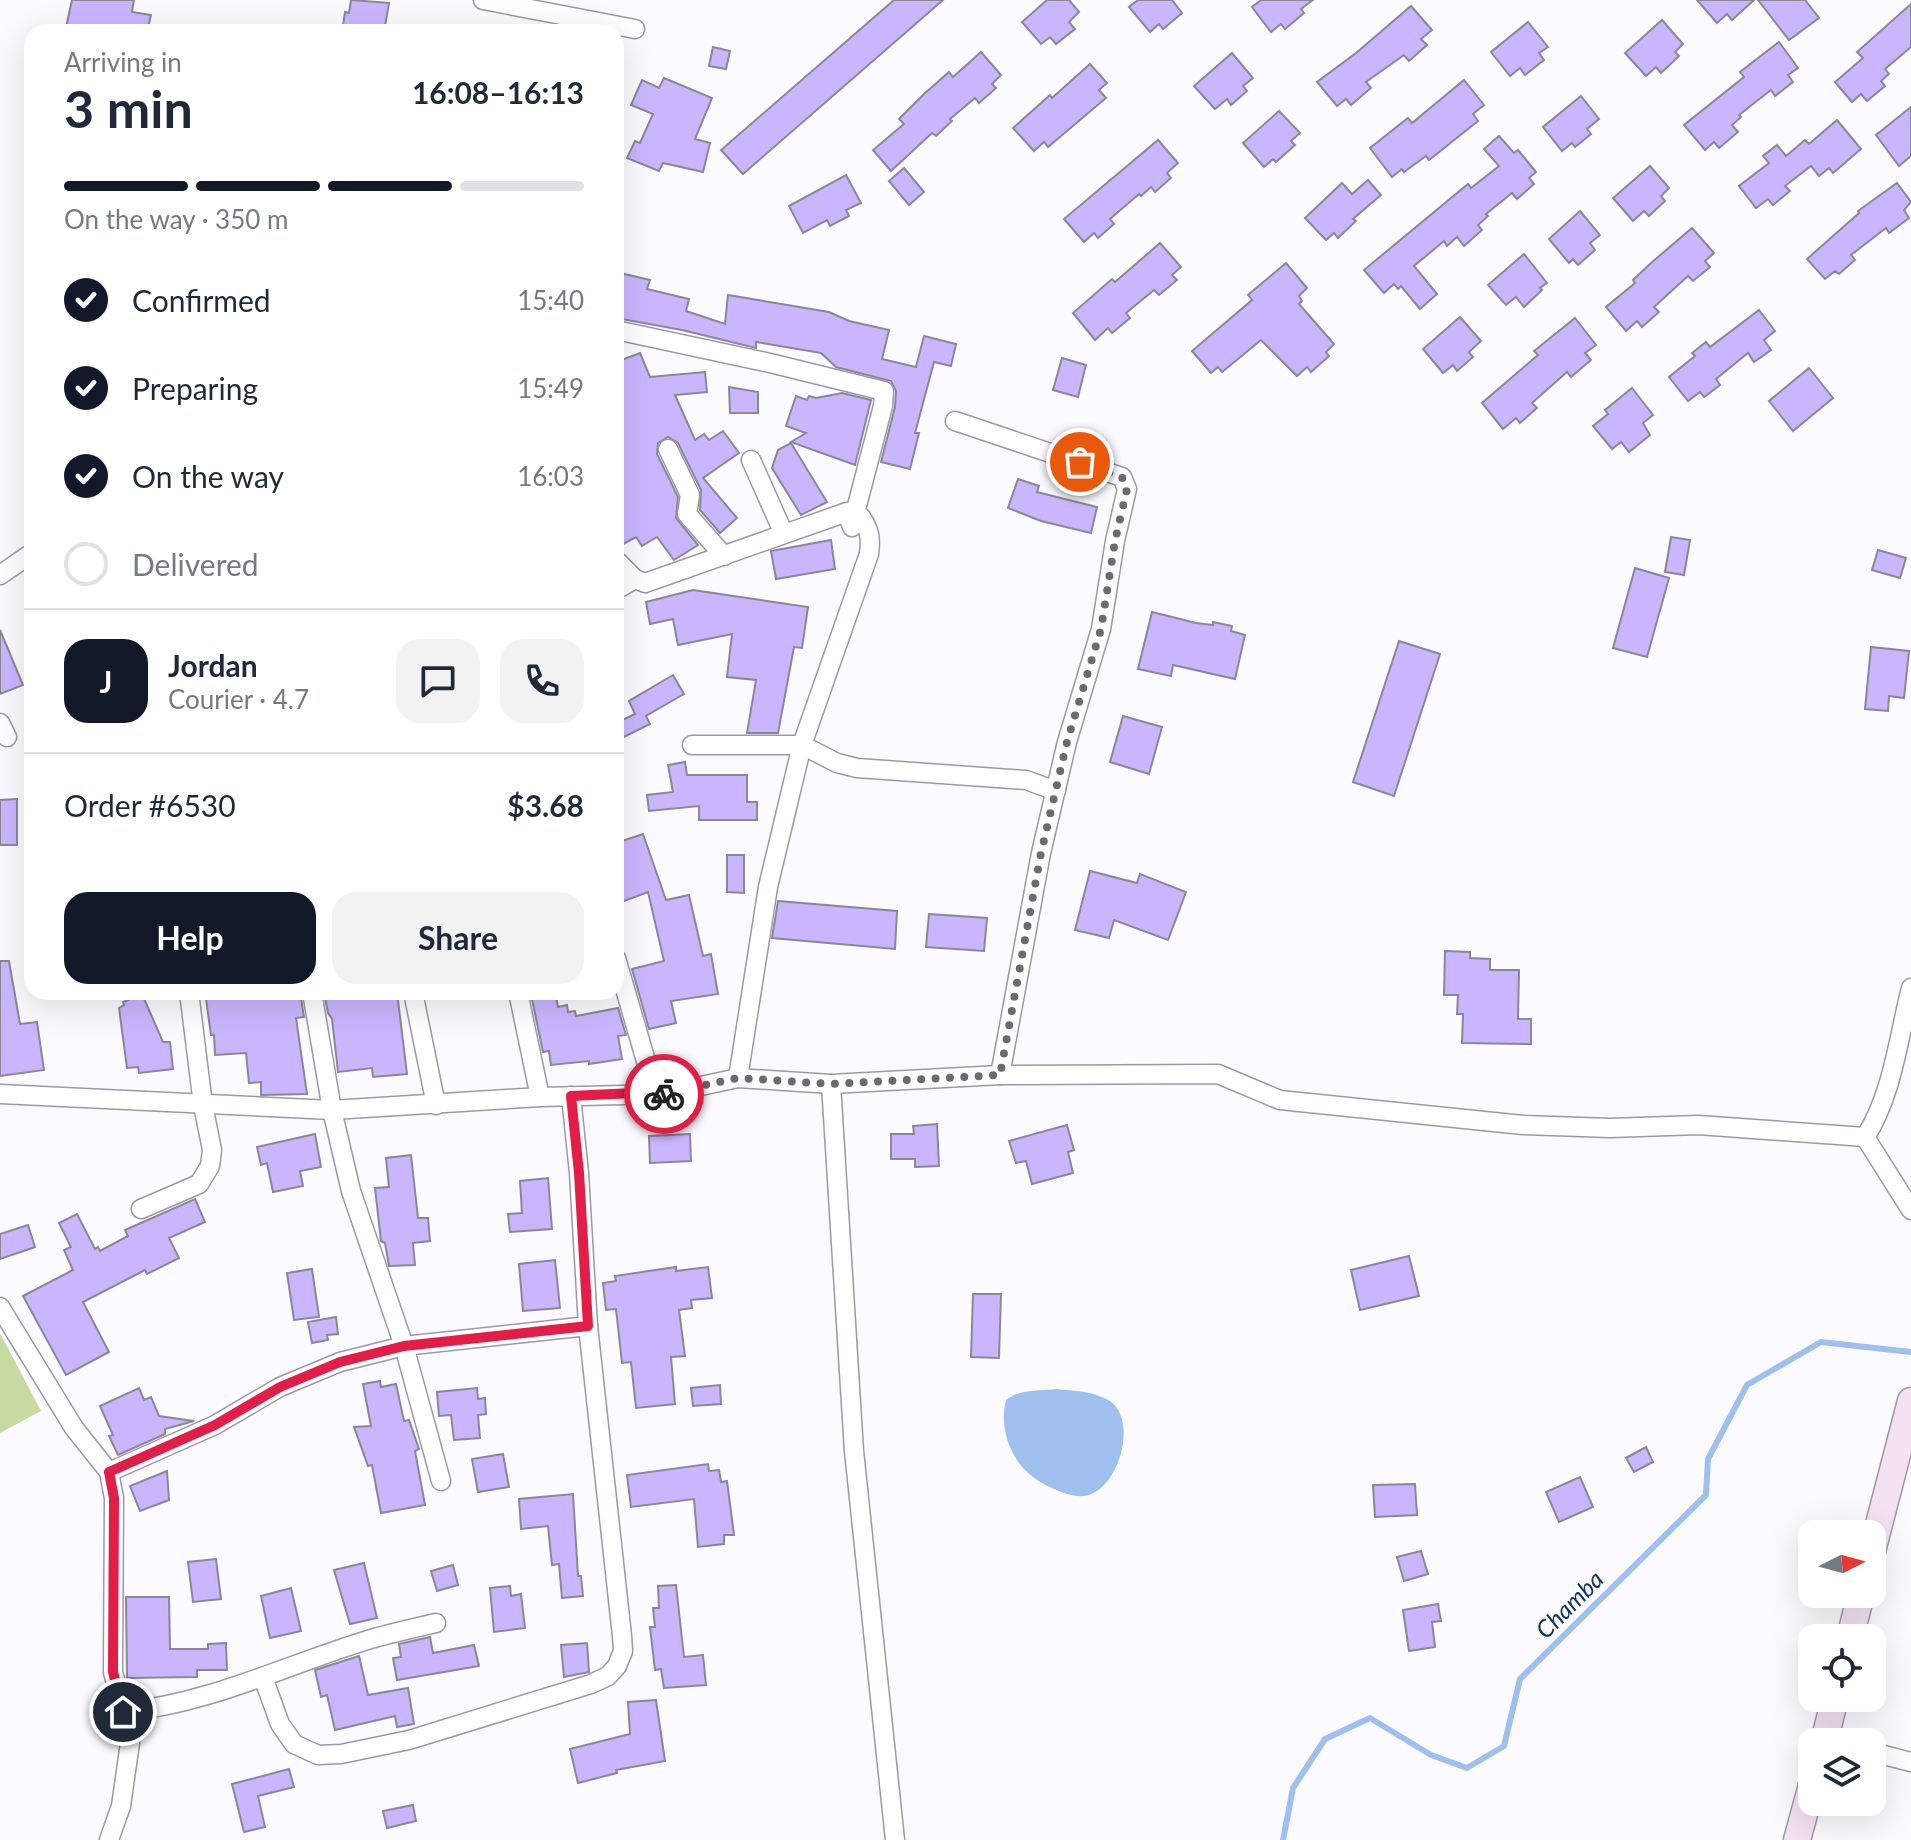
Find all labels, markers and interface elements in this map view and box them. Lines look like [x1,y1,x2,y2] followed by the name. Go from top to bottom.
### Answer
[64,46,182,78] text: Arriving in
[412,74,584,110] text: 16:08–16:13
[64,77,193,139] text: 3 min
[64,203,288,235] text: On the way · 350 m
[64,278,108,322] icon: check
[132,282,271,318] text: Confirmed
[517,284,584,316] text: 15:40
[64,366,108,410] icon: check
[132,370,258,406] text: Preparing
[517,372,584,404] text: 15:49
[1046,428,1114,496] pin
[1058,440,1102,484] icon: bag
[64,454,108,498] icon: check
[132,458,284,494] text: On the way
[517,460,584,492] text: 16:03
[132,546,259,582] text: Delivered
[396,639,480,723] button: chat
[500,639,584,723] button: phone
[168,647,258,683] text: Jordan
[100,663,112,699] text: J
[168,683,309,715] text: Courier · 4.7
[64,787,236,823] text: Order #6530
[507,787,584,823] text: $3.68
[64,892,316,984] button: Help
[332,892,584,984] button: Share
[624,1054,704,1134] courier
[642,1072,686,1116] icon: bike
[1798,1520,1886,1608] north arrow
[1798,1520,1886,1816] map controls
[1529,1564,1609,1644] water label: Chamba
[1798,1624,1886,1712] button: locate
[89,1678,157,1746] pin
[101,1690,145,1734] icon: home
[1798,1728,1886,1816] button: layers

